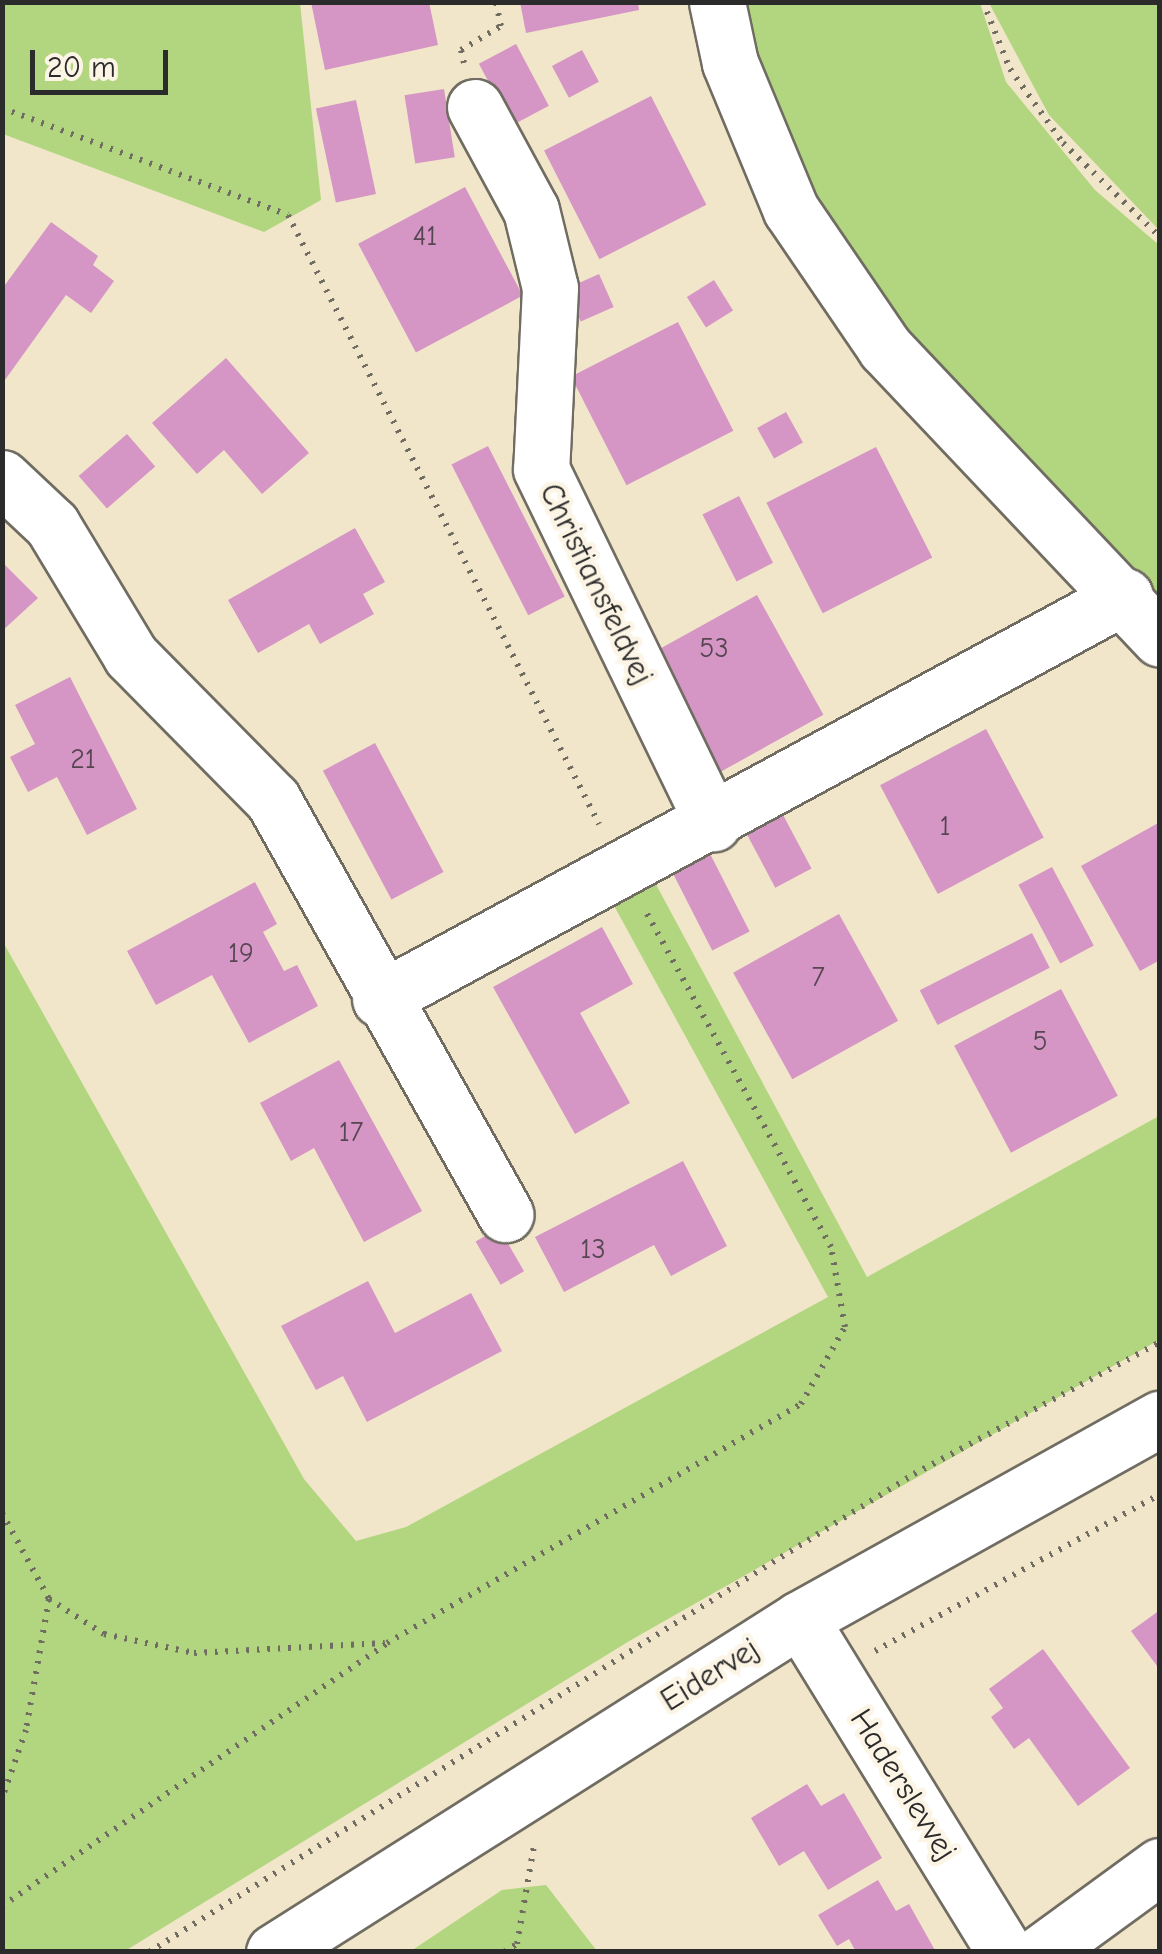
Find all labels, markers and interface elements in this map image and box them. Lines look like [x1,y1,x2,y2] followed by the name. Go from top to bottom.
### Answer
[35,30,172,92] scale bar
[47,50,116,85] text: 20 m
[413,219,437,253] house number: 41
[531,477,661,691] street label: Christiansfeldvej
[699,631,729,665] house number: 53
[70,742,96,776] house number: 21
[939,809,951,843] house number: 1
[228,936,254,970] house number: 19
[811,960,825,994] house number: 7
[1032,1024,1048,1058] house number: 5
[339,1115,363,1149] house number: 17
[580,1232,606,1266] house number: 13
[654,1630,766,1720] street label: Eidervej
[841,1702,965,1868] street label: Haderslevvej

